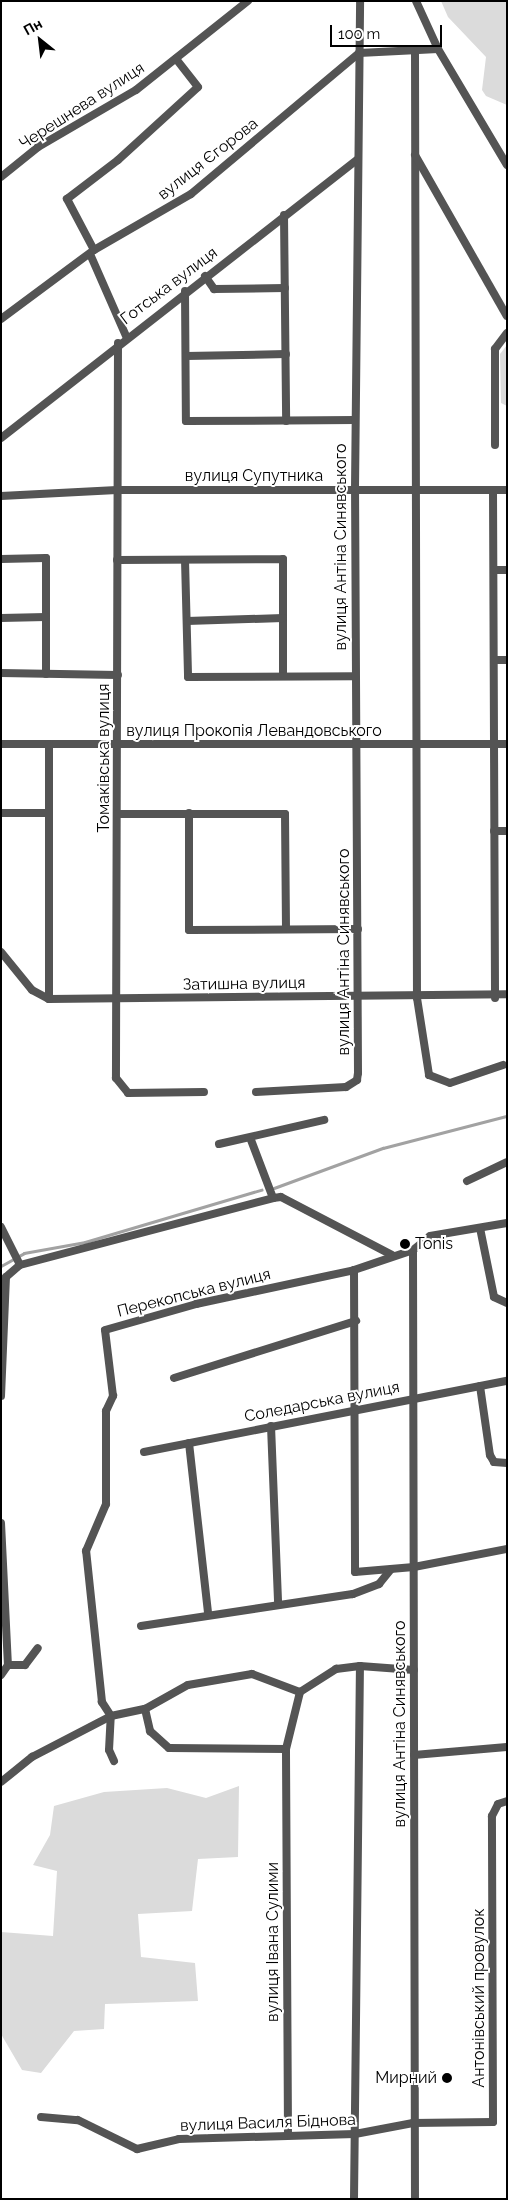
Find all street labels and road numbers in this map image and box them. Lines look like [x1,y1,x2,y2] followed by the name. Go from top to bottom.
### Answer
[16,58,148,154] street label: Черешнева вулиця
[154,114,262,204] street label: вулиця Єгорова
[117,243,221,329] street label: Готська вулиця
[331,443,351,651] street label: вулиця Антіна Синявського
[185,466,323,486] street label: вулиця Супутника
[94,684,114,832] street label: Томаківська вулиця
[126,721,382,741] street label: вулиця Прокопія Левандовського
[334,848,354,1056] street label: вулиця Антіна Синявського
[182,973,306,995] street label: Затишна вулиця
[115,1265,273,1321] street label: Перекопська вулиця
[243,1378,401,1426] street label: Соледарська вулиця
[390,1620,410,1828] street label: вулиця Антіна Синявського
[263,1862,283,2022] street label: вулиця Івана Сулими
[469,1908,489,2088] street label: Антонівський провулок
[180,2110,356,2136] street label: вулиця Василя Біднова

